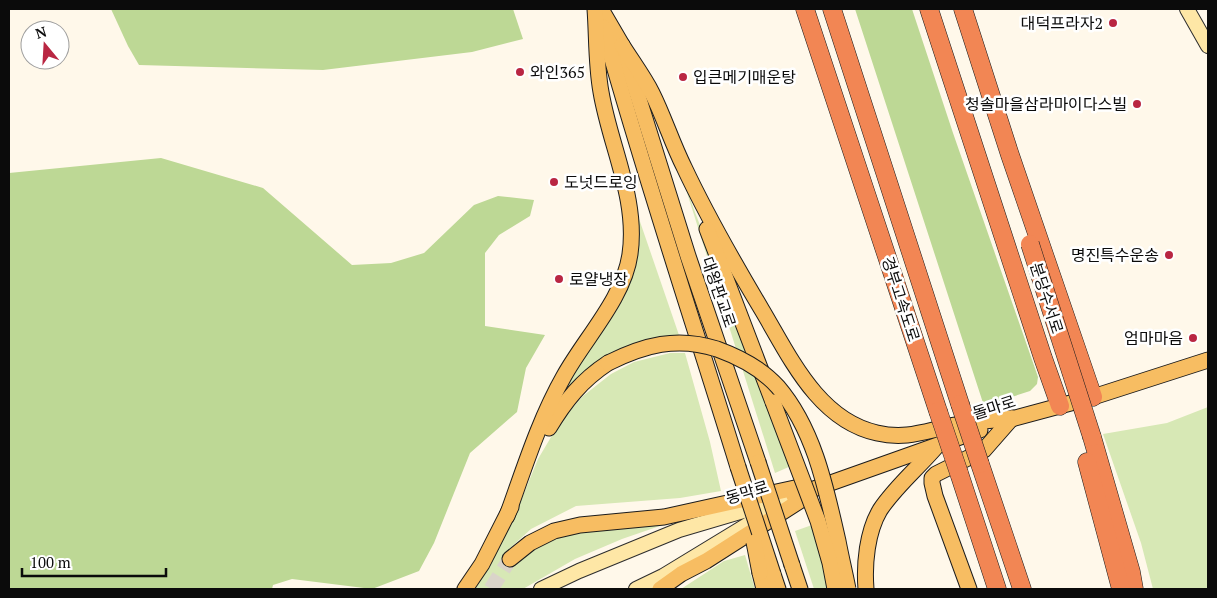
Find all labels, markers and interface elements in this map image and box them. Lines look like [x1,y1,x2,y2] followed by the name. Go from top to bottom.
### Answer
[1021,12,1103,34] place label: 대덕프라자2
[1107,17,1119,29] marker: 대덕프라자2
[20,20,70,70] north arrow
[33,21,49,43] text: N
[530,61,585,83] place label: 와인365
[514,66,526,78] marker: 와인365
[693,66,796,88] place label: 입큰메기매운탕
[677,71,689,83] marker: 입큰메기매운탕
[965,93,1127,115] place label: 청솔마을삼라마이다스빌
[1131,98,1143,110] marker: 청솔마을삼라마이다스빌
[564,171,638,193] place label: 도넛드로잉
[548,176,560,188] marker: 도넛드로잉
[1071,244,1159,266] place label: 명진특수운송
[1163,249,1175,261] marker: 명진특수운송
[697,254,741,331] street label: 대왕판교로
[877,254,925,345] street label: 경부고속도로
[1025,260,1069,337] street label: 분당수서로
[569,268,628,290] place label: 로얄냉장
[553,273,565,285] marker: 로얄냉장
[1124,327,1183,349] place label: 엄마마음
[1187,332,1199,344] marker: 엄마마음
[970,390,1019,424] street label: 돌마로
[723,475,772,509] street label: 동막로
[22,546,166,578] scale bar
[30,552,71,572] text: 100 m

